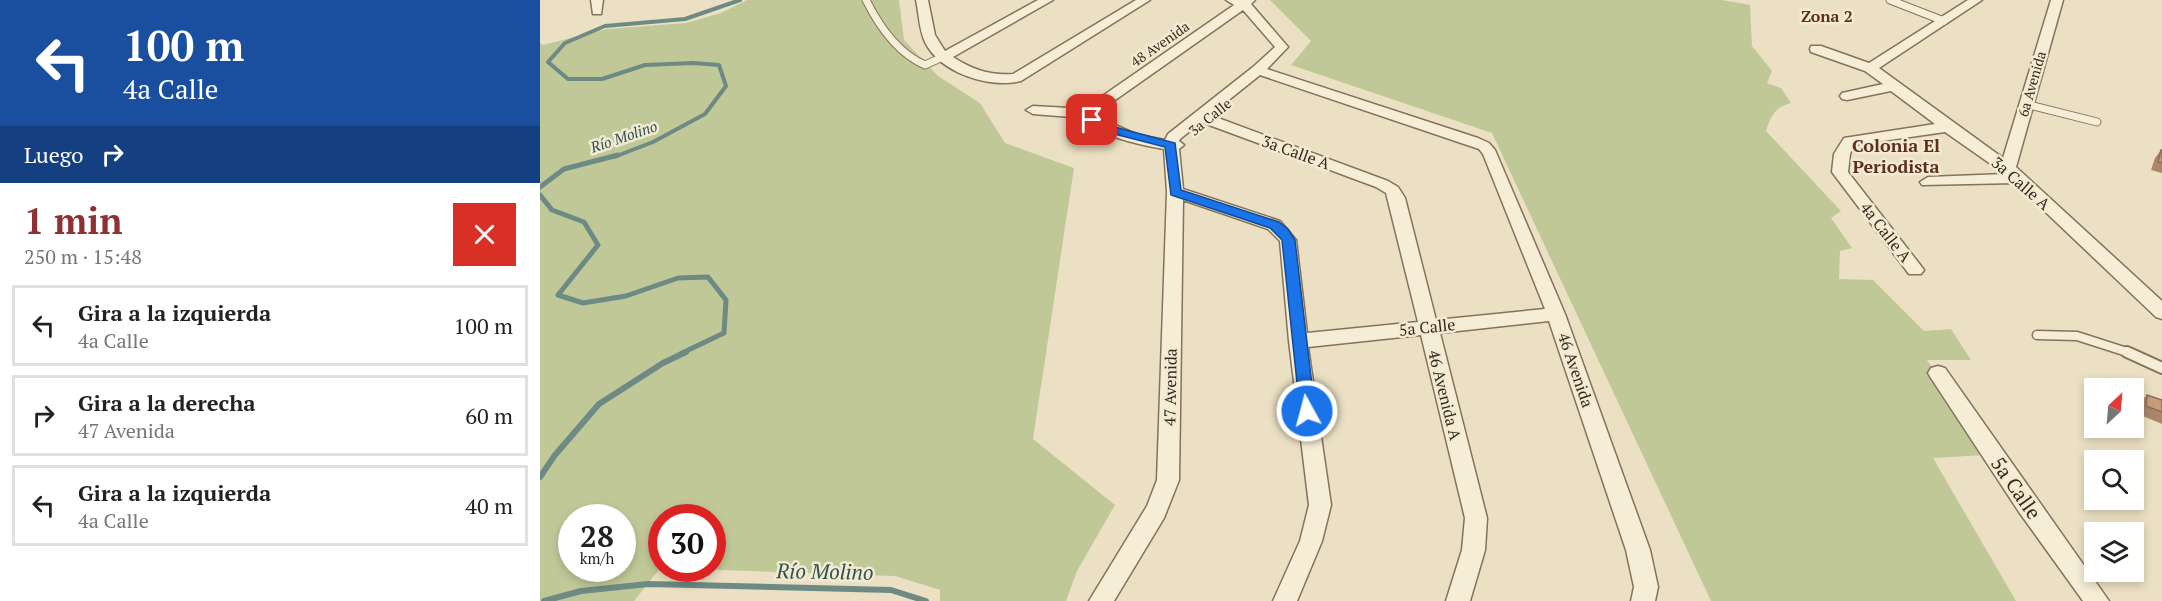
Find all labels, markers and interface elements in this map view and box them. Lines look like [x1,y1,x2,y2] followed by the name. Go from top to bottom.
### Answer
[1801,5,1853,27] district label: Zona 2
[1126,16,1193,71] street label: 48 Avenida
[123,17,244,73] text: 100 m
[24,24,102,102] icon: left
[2013,49,2050,119] street label: 6a Avenida
[123,71,218,107] text: 4a Calle
[1066,94,1117,145] pin
[1184,94,1235,140] street label: 3a Calle
[1075,103,1108,136] icon: arrive
[587,115,660,157] water label: Río Molino
[1259,130,1333,175] street label: 3a Calle A
[1852,133,1940,178] district label: Colonia El Periodista
[96,138,129,171] icon: right
[24,140,84,169] text: Luego
[1987,151,2055,215] street label: 3a Calle A
[24,197,122,244] text: 1 min
[1855,197,1917,267] street label: 4a Calle A
[453,203,516,266] button: close
[24,243,142,270] text: 250 m · 15:48
[78,298,271,327] text: Gira a la izquierda
[27,309,60,342] icon: left
[453,311,513,340] text: 100 m
[1398,313,1456,341] street label: 5a Calle
[78,327,149,354] text: 4a Calle
[1553,330,1599,410] street label: 46 Avenida
[1158,348,1182,426] street label: 47 Avenida
[1423,348,1467,442] street label: 46 Avenida A
[2084,378,2144,438] north arrow
[2084,378,2144,582] map controls
[1275,379,1339,443] position arrow
[78,388,256,417] text: Gira a la derecha
[27,399,60,432] icon: right
[465,401,513,430] text: 60 m
[78,417,175,444] text: 47 Avenida
[2084,450,2144,510] button: search
[1985,451,2048,524] street label: 5a Calle
[78,478,271,507] text: Gira a la izquierda
[27,489,60,522] icon: left
[465,491,513,520] text: 40 m
[648,504,726,582] speed limit sign: 30
[78,507,149,534] text: 4a Calle
[580,516,614,556] text: 28
[2084,522,2144,582] button: layers
[580,548,614,568] text: km/h
[775,556,874,586] water label: Río Molino

